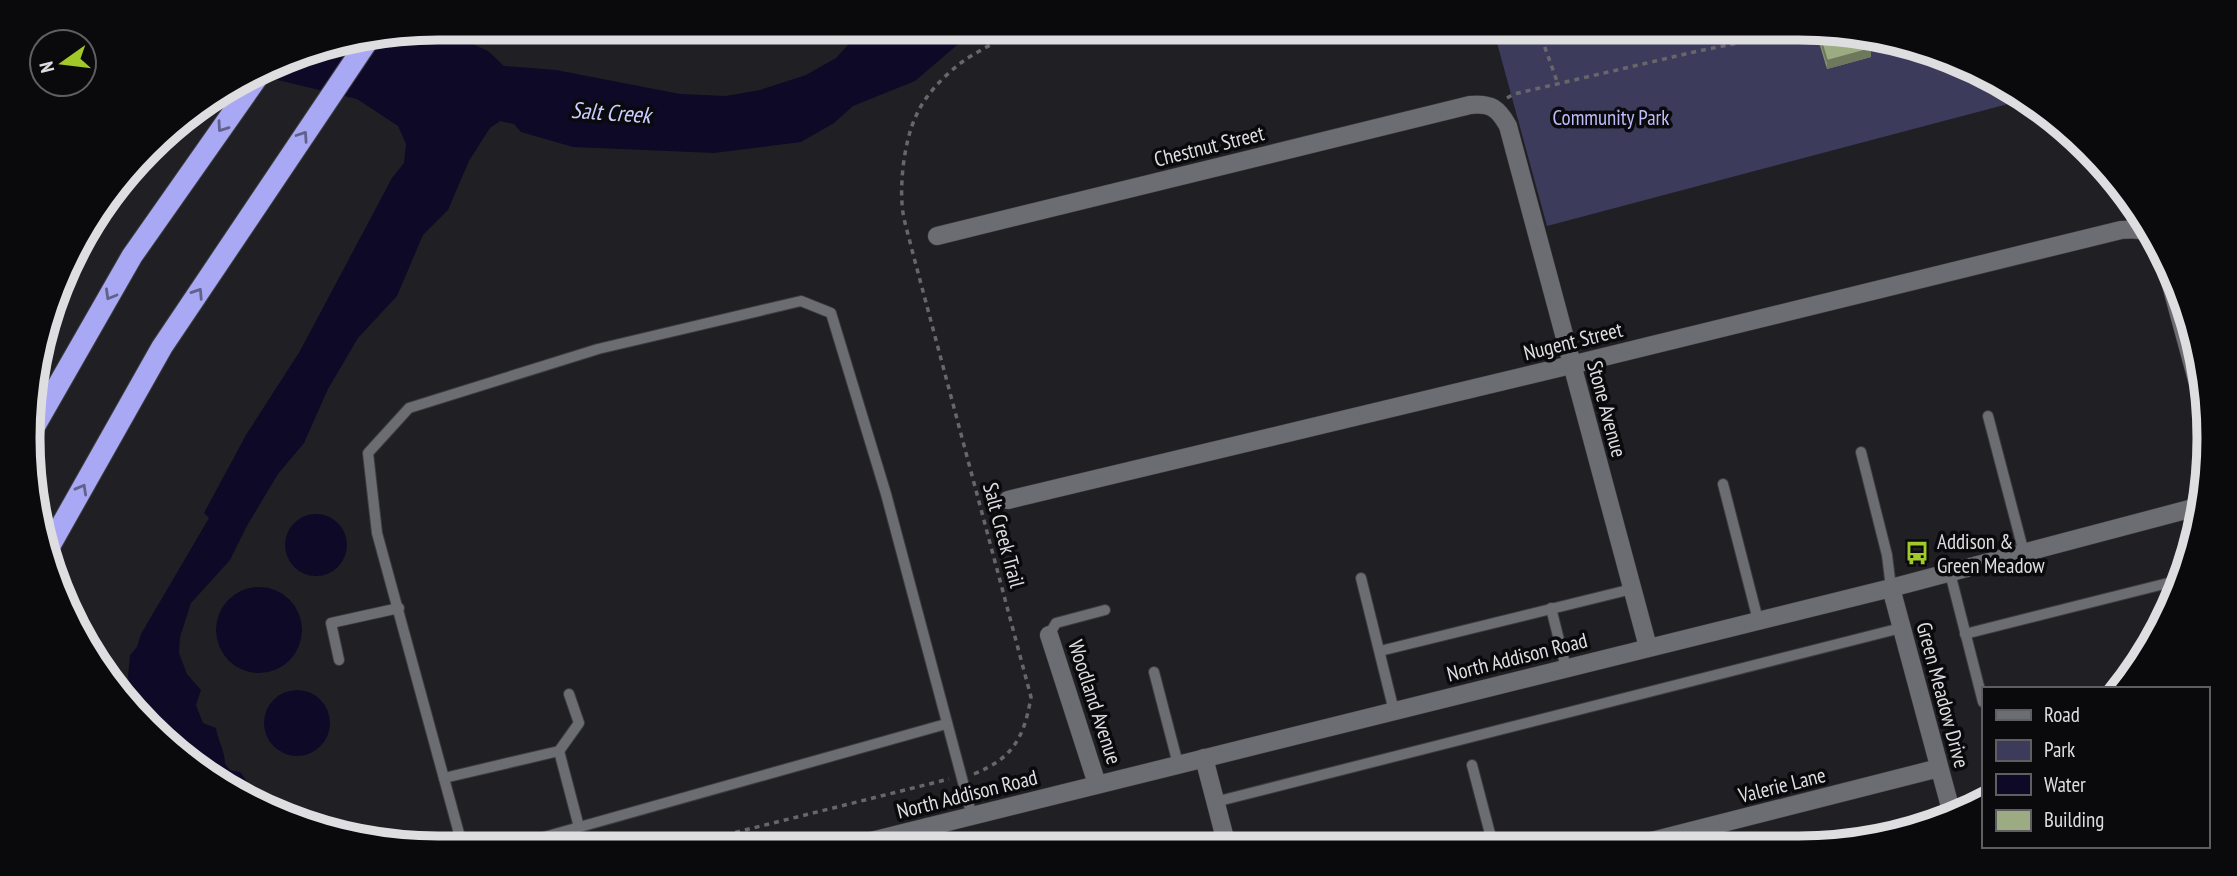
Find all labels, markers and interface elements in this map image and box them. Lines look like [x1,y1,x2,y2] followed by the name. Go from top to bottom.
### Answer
[28,28,98,98] north arrow
[34,59,59,75] text: N
[570,95,655,129] water label: Salt Creek
[1553,104,1669,131] park label: Community Park
[218,119,230,132] one-way arrow
[1151,119,1267,173] street label: Chestnut Street
[294,131,307,144] one-way arrow
[105,288,118,301] one-way arrow
[189,288,202,301] one-way arrow
[1521,316,1626,366] street label: Nugent Street
[1581,358,1633,460] street label: Stone Avenue
[977,480,1031,591] street label: Salt Creek Trail
[74,484,87,496] one-way arrow
[1937,528,2045,579] place label: Addison & Green Meadow
[1903,539,1931,567] bus stop icon: Addison & Green Meadow
[1911,619,1975,771] street label: Green Meadow Drive
[1444,626,1590,688] street label: North Addison Road
[1062,636,1128,768] street label: Woodland Avenue
[1982,687,2209,848] legend
[2044,701,2080,728] text: Road
[2044,736,2075,763] text: Park
[1735,761,1828,809] street label: Valerie Lane
[894,763,1040,825] street label: North Addison Road
[2044,771,2086,798] text: Water
[2044,806,2104,833] text: Building

